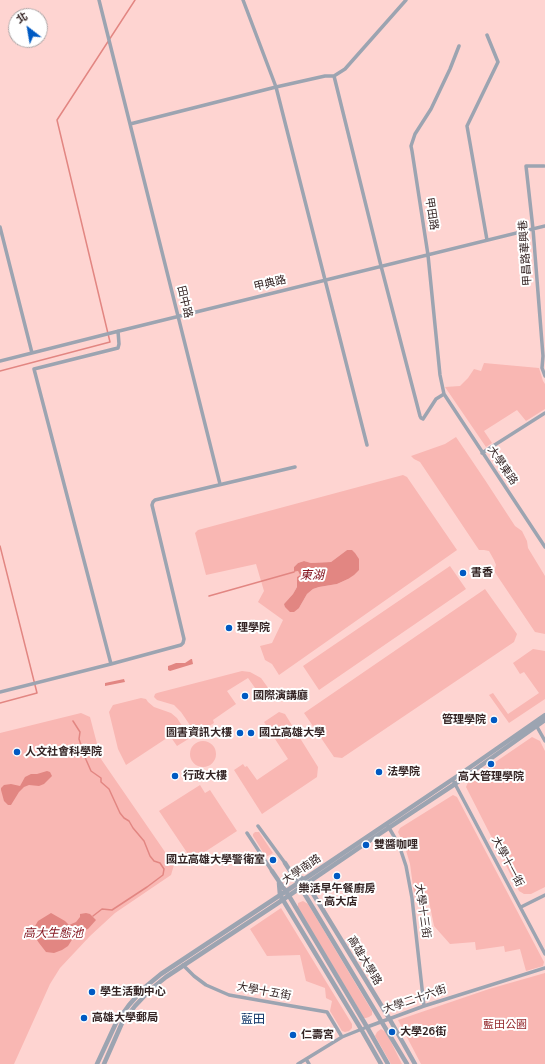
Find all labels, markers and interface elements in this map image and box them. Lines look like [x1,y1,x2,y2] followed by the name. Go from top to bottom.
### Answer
[8,8,48,48] north arrow
[13,9,31,27] text: 北
[422,197,440,231] street label: 甲田路
[517,220,535,286] street label: 甲昌路華興巷
[252,274,288,294] street label: 甲典路
[174,284,194,320] street label: 田中路
[484,444,520,488] street label: 大學東路
[471,566,493,580] place label: 書香
[458,568,468,578] marker: 書香
[300,569,324,583] water label: 東湖
[237,621,270,635] place label: 理學院
[224,623,234,633] marker: 理學院
[253,689,308,703] place label: 國際演講廳
[240,691,250,701] marker: 國際演講廳
[442,713,486,727] place label: 管理學院
[489,715,499,725] marker: 管理學院
[166,726,232,740] place label: 圖書資訊大樓
[259,726,325,740] place label: 國立高雄大學
[235,728,245,738] marker: 圖書資訊大樓
[246,728,256,738] marker: 國立高雄大學
[25,745,102,759] place label: 人文社會科學院
[12,747,22,757] marker: 人文社會科學院
[486,759,496,769] marker: 高大管理學院
[387,765,420,779] place label: 法學院
[374,767,384,777] marker: 法學院
[183,769,227,783] place label: 行政大樓
[458,770,524,784] place label: 高大管理學院
[170,771,180,781] marker: 行政大樓
[488,835,526,889] street label: 大學十一街
[374,838,418,852] place label: 雙醬咖哩
[361,840,371,850] marker: 雙醬咖哩
[280,852,324,888] street label: 大學南路
[166,853,265,867] place label: 國立高雄大學警衛室
[268,855,278,865] marker: 國立高雄大學警衛室
[332,871,342,881] marker: 樂活早午餐廚房 - 高大店
[299,882,375,908] place label: 樂活早午餐廚房 - 高大店
[412,883,432,939] street label: 大學十三街
[23,927,83,941] water label: 高大生態池
[344,934,384,988] street label: 高雄大學路
[236,981,292,1003] street label: 大學十五街
[382,983,448,1017] street label: 大學二十六街
[100,985,166,999] place label: 學生活動中心
[87,987,97,997] marker: 學生活動中心
[92,1011,158,1025] place label: 高雄大學郵局
[79,1013,89,1023] marker: 高雄大學郵局
[241,1013,265,1027] district label: 藍田
[483,1018,527,1032] park label: 藍田公園
[400,1025,446,1039] place label: 大學26街
[387,1027,397,1037] marker: 大學26街
[301,1028,334,1042] place label: 仁壽宮
[288,1030,298,1040] marker: 仁壽宮

